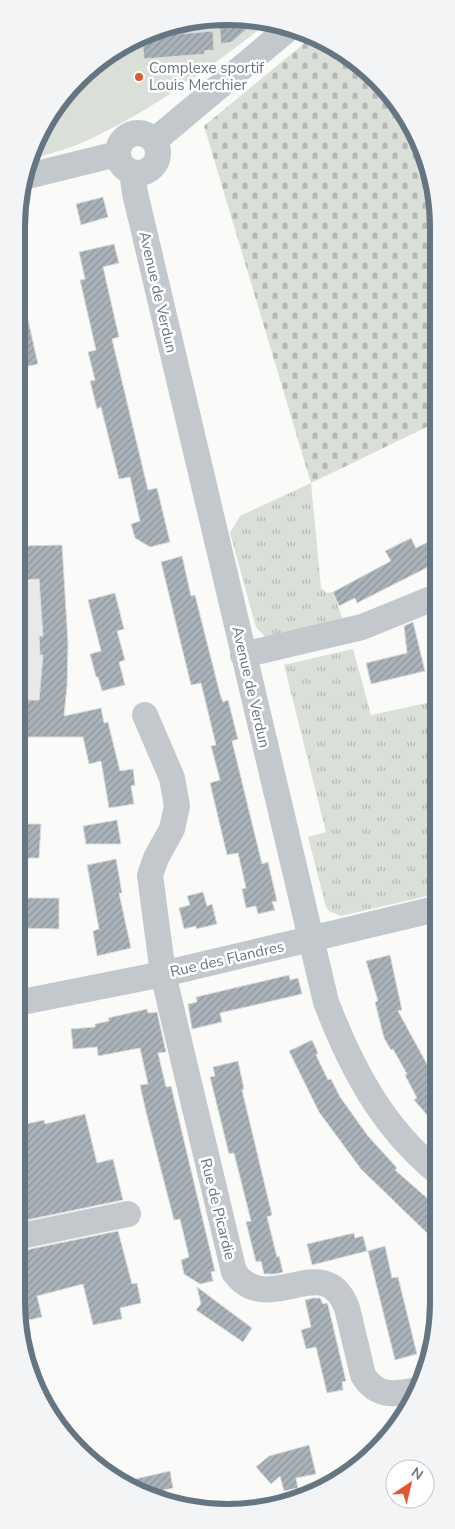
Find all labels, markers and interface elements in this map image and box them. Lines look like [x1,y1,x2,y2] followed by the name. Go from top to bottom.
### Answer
[149,58,265,95] place label: Complexe sportif Louis Merchier
[133,71,145,83] marker: Complexe sportif Louis Merchier
[134,229,182,355] street label: Avenue de Verdun
[227,624,275,750] street label: Avenue de Verdun
[168,936,286,982] street label: Rue des Flandres
[196,1156,240,1262] street label: Rue de Picardie
[385,1459,435,1509] north arrow
[407,1463,427,1485] text: N

